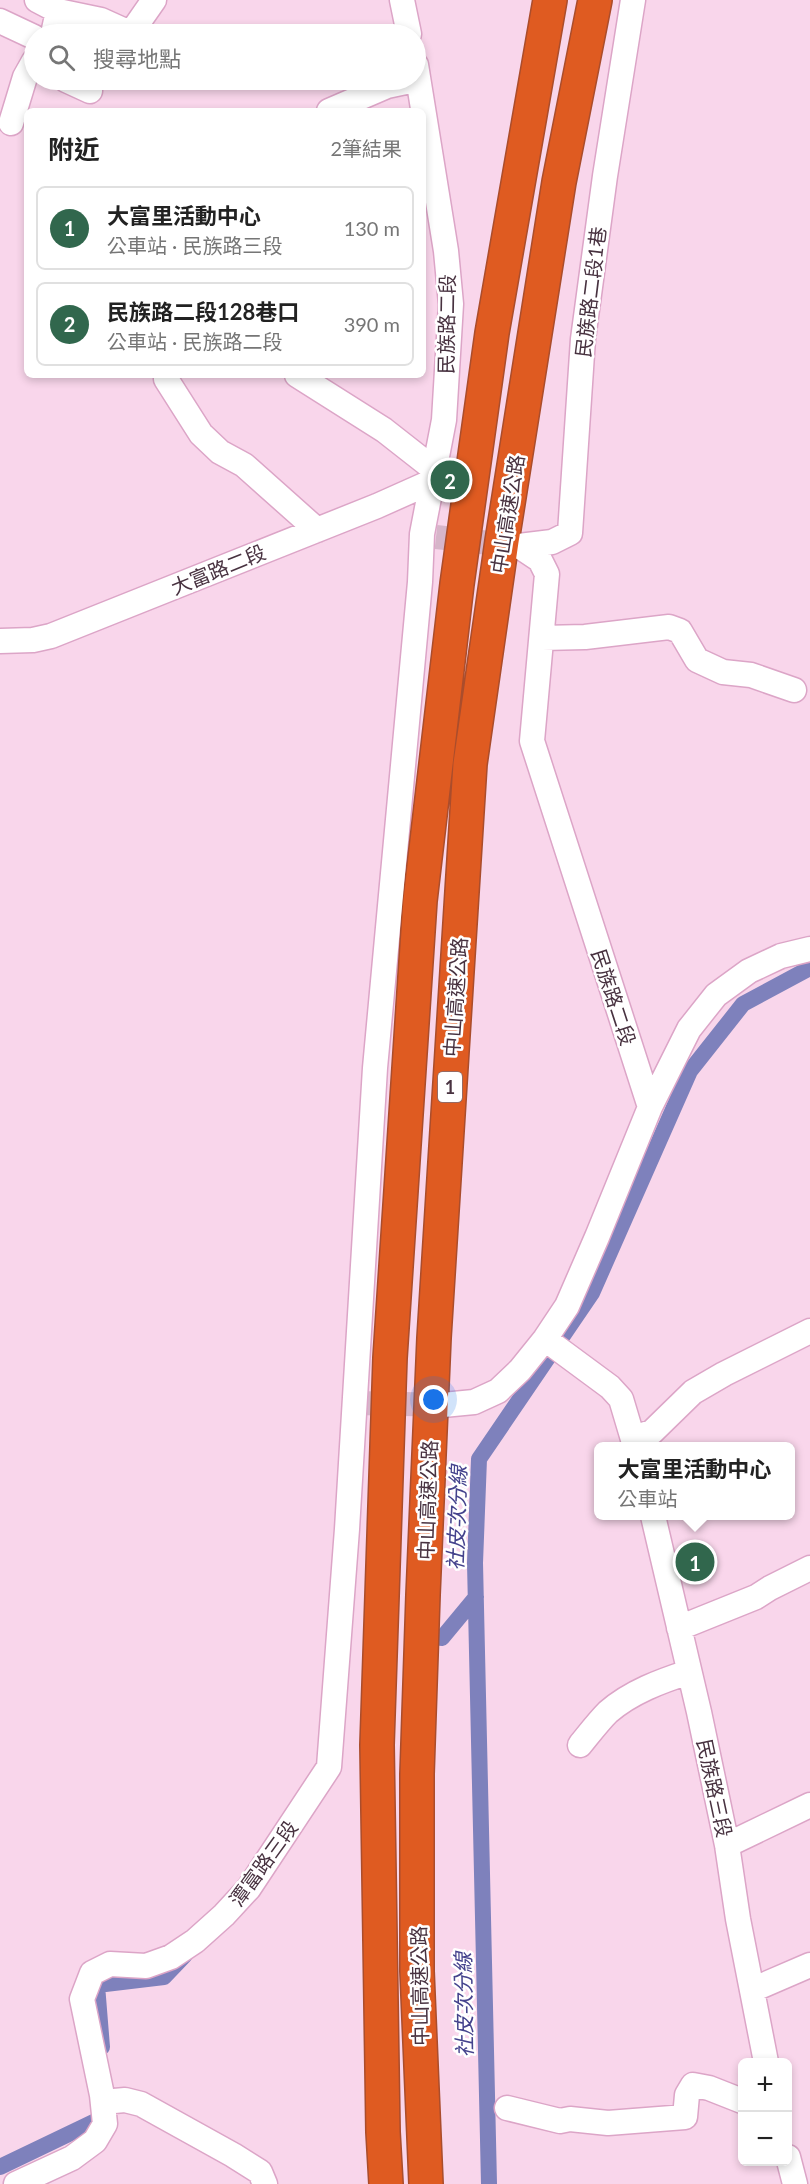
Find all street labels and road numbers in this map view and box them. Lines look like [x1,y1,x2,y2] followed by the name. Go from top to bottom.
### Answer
[570,225,610,359] street label: 民族路二段1巷
[433,274,459,374] street label: 民族路二段
[486,453,528,575] street label: 中山高速公路
[167,539,269,599] street label: 大富路二段
[439,936,471,1058] street label: 中山高速公路
[587,946,641,1048] street label: 民族路二段
[438,1072,462,1102] road number: 1
[413,1440,441,1560] street label: 中山高速公路
[693,1737,737,1839] street label: 民族路三段
[224,1815,302,1911] street label: 潭富路三段
[406,1926,432,2046] street label: 中山高速公路

